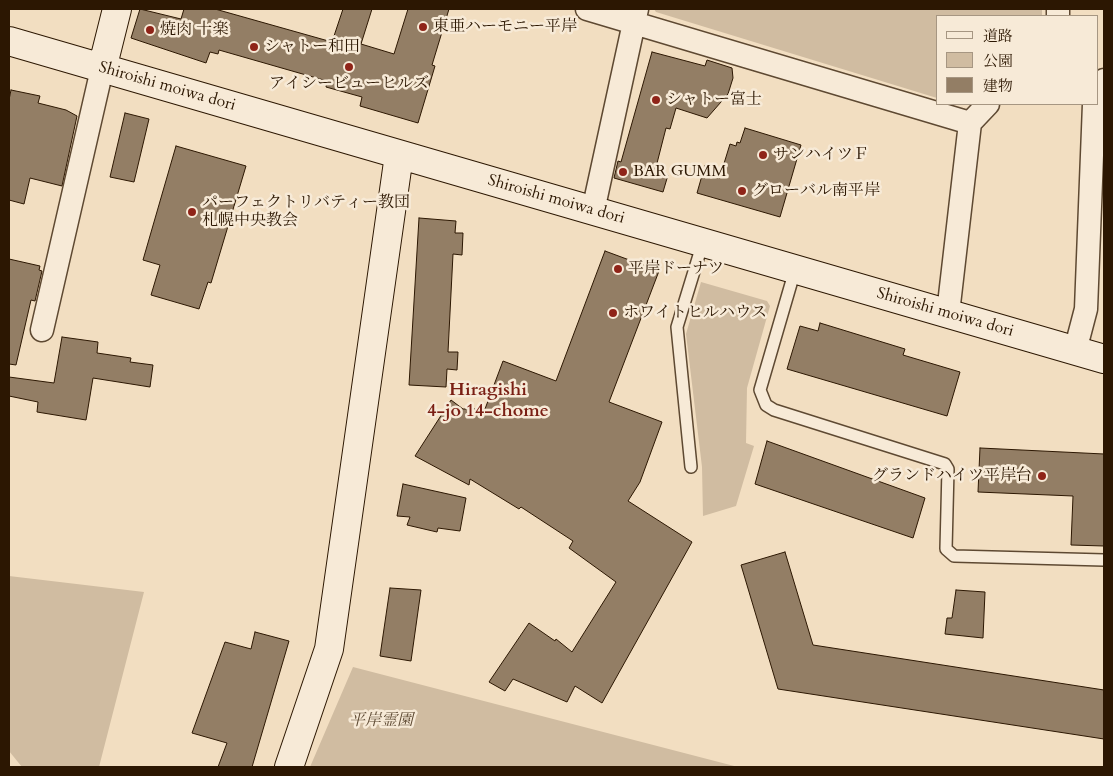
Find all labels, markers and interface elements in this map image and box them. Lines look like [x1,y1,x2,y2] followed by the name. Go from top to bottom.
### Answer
[936,15,1098,105] legend
[433,17,577,37] place label: 東亜ハーモニー平岸
[160,20,228,40] place label: 焼肉 十楽
[417,21,429,33] marker: 東亜ハーモニー平岸
[144,24,156,36] marker: 焼肉 十楽
[983,26,1013,46] text: 道路
[264,37,360,57] place label: シャトー和田
[248,41,260,53] marker: シャトー和田
[983,51,1013,71] text: 公園
[96,58,238,116] street label: Shiroishi moiwa dori
[343,61,355,73] marker: アイシービューヒルズ
[269,74,429,94] place label: アイシービューヒルズ
[983,76,1013,96] text: 建物
[666,90,762,110] place label: シャトー富士
[650,94,662,106] marker: シャトー富士
[773,145,869,165] place label: サンハイツＦ
[757,149,769,161] marker: サンハイツＦ
[633,162,727,182] place label: BAR GUMM
[617,166,629,178] marker: BAR GUMM
[485,171,627,229] street label: Shiroishi moiwa dori
[752,181,880,201] place label: グローバル南平岸
[736,185,748,197] marker: グローバル南平岸
[202,193,410,231] place label: パーフェクトリバティー教団 札幌中央教会
[186,206,198,218] marker: パーフェクトリバティー教団 札幌中央教会
[628,259,724,279] place label: 平岸ドーナツ
[612,263,624,275] marker: 平岸ドーナツ
[874,284,1016,342] street label: Shiroishi moiwa dori
[623,303,767,323] place label: ホワイトヒルハウス
[607,307,619,319] marker: ホワイトヒルハウス
[427,380,549,422] district label: Hiragishi 4-jo 14-chome
[872,466,1032,486] place label: グランドハイツ平岸台
[1036,470,1048,482] marker: グランドハイツ平岸台
[349,711,413,731] park label: 平岸霊園

